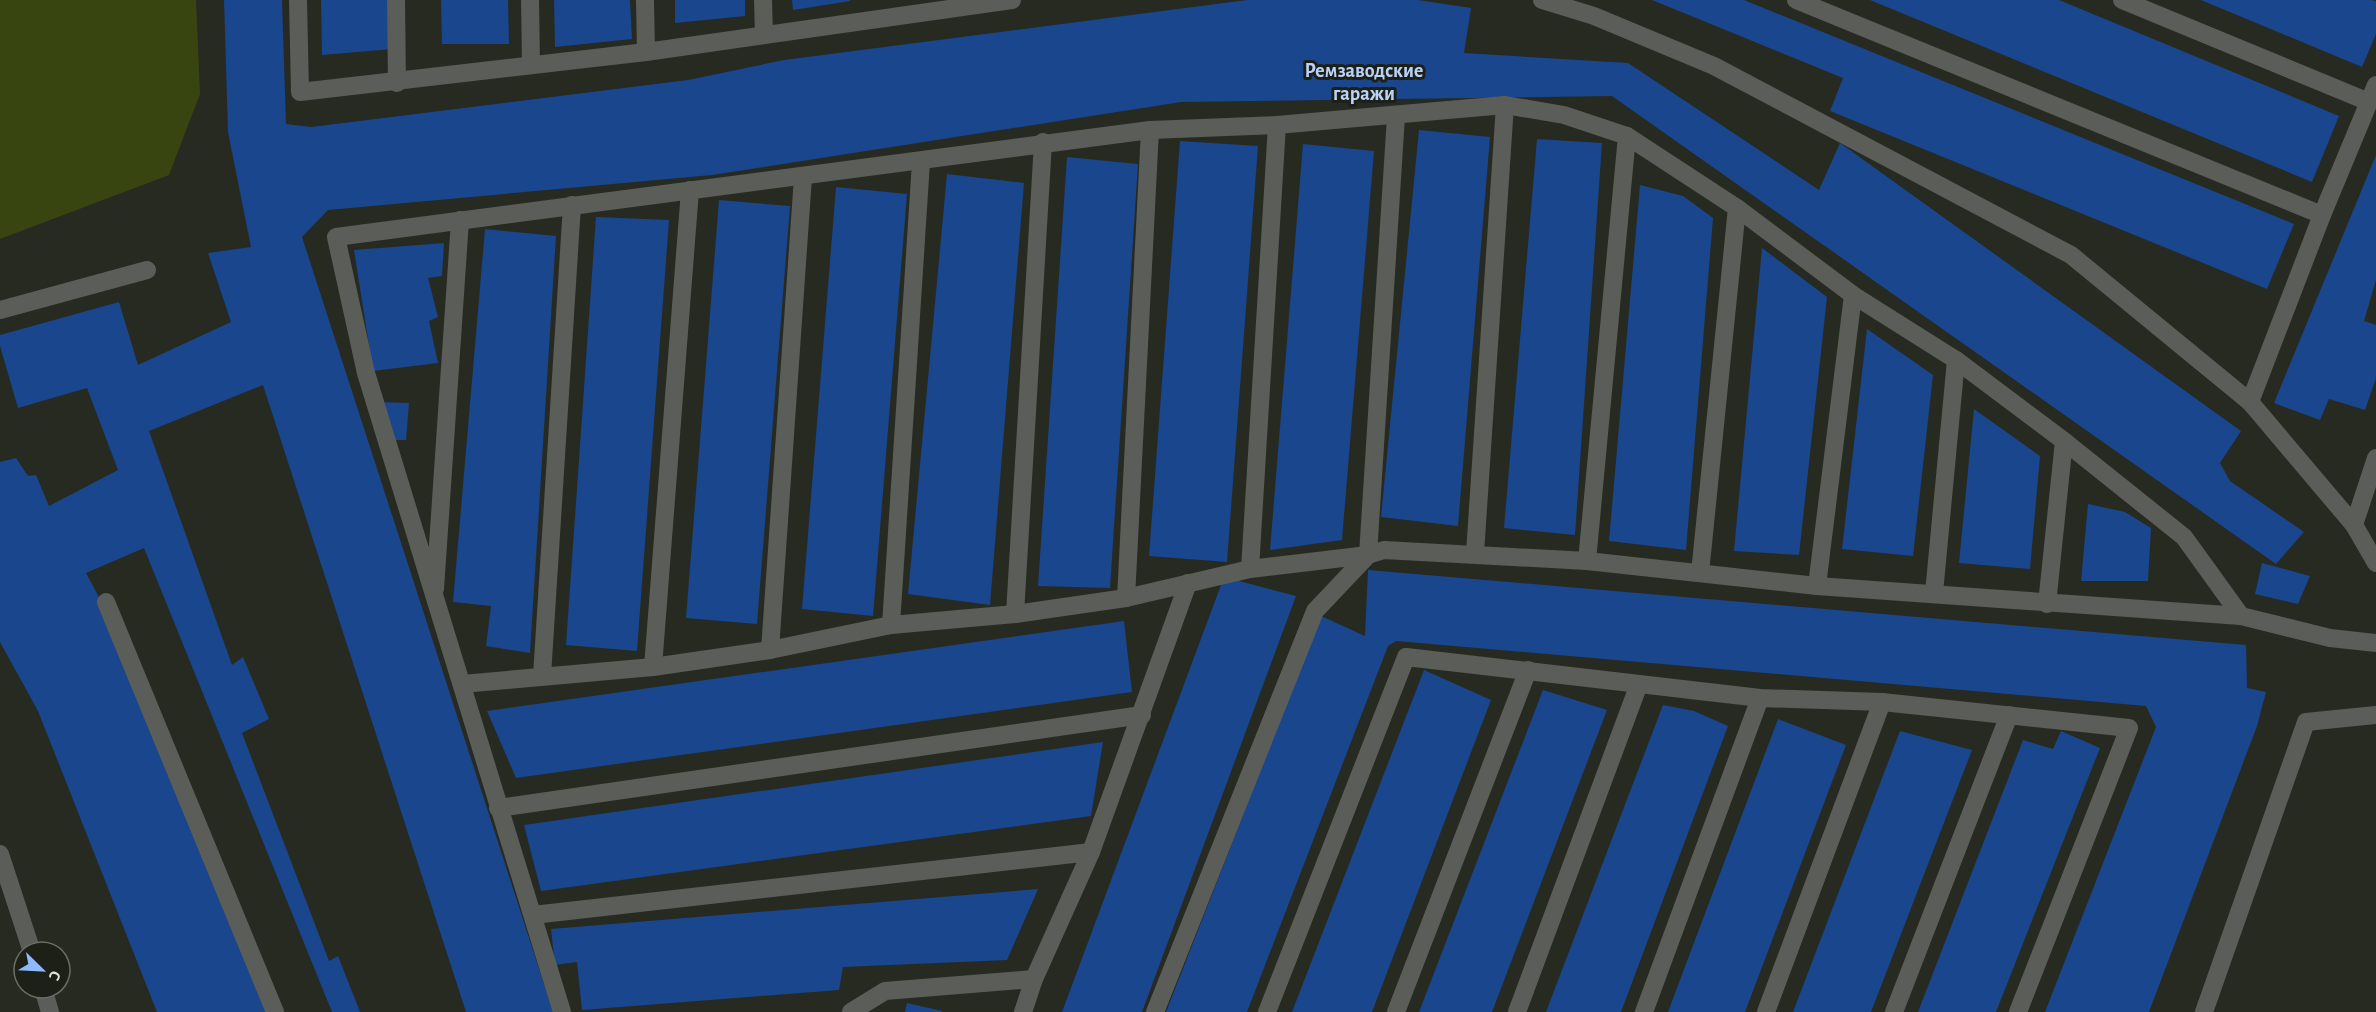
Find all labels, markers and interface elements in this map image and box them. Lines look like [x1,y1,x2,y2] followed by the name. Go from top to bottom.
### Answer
[1305,61,1423,104] district label: Ремзаводские гаражи
[12,940,72,1000] north arrow
[46,968,64,983] text: С

